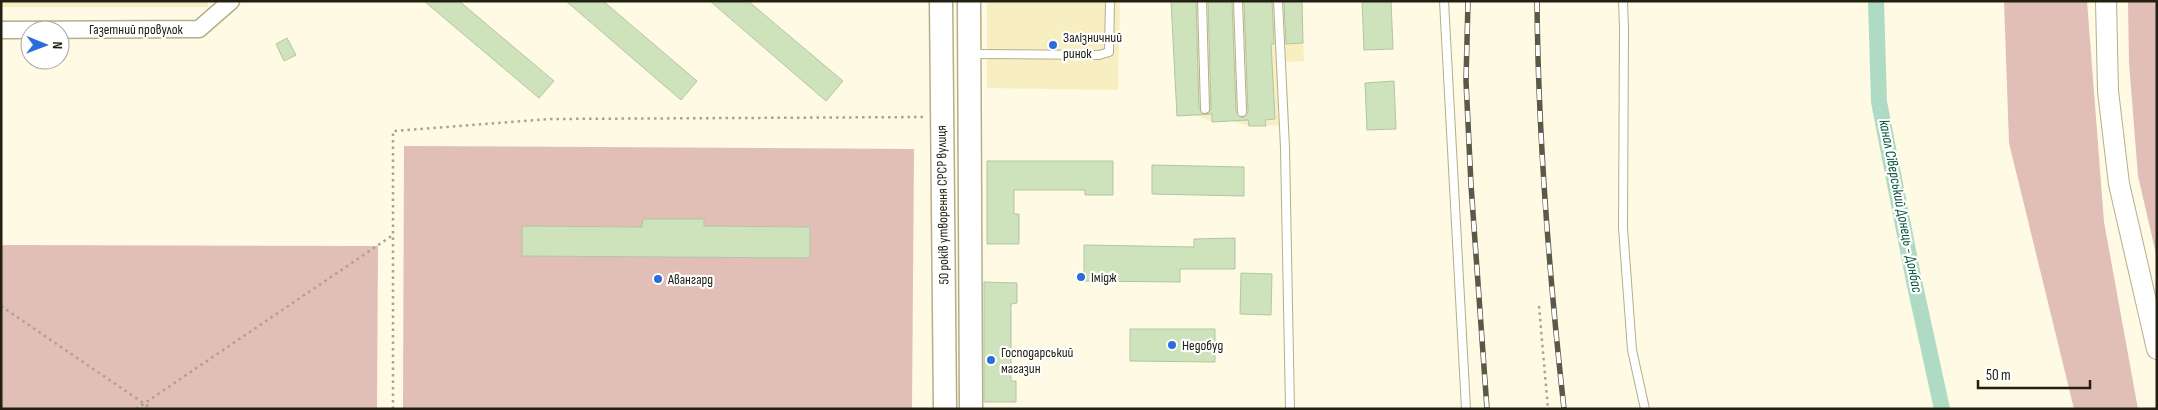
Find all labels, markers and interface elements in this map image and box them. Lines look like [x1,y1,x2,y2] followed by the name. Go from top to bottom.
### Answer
[20,20,70,70] north arrow
[89,21,184,38] street label: Газетний провулок
[1063,29,1122,62] place label: Залізничний ринок
[1047,39,1059,51] marker: Залізничний ринок
[49,41,66,49] text: N
[1874,118,1927,294] water label: канал Сіверський Донець - Донбас
[933,125,952,285] street label: 50 років утворення СРСР вулиця
[1091,269,1117,286] place label: Імідж
[667,271,713,288] place label: Авангард
[1075,271,1087,283] marker: Імідж
[652,273,664,285] marker: Авангард
[1182,337,1223,354] place label: Недобуд
[1166,339,1178,351] marker: Недобуд
[1001,344,1074,377] place label: Господарський магазин
[985,354,997,366] marker: Господарський магазин
[1978,358,2090,390] scale bar
[1986,366,2011,385] text: 50 m

